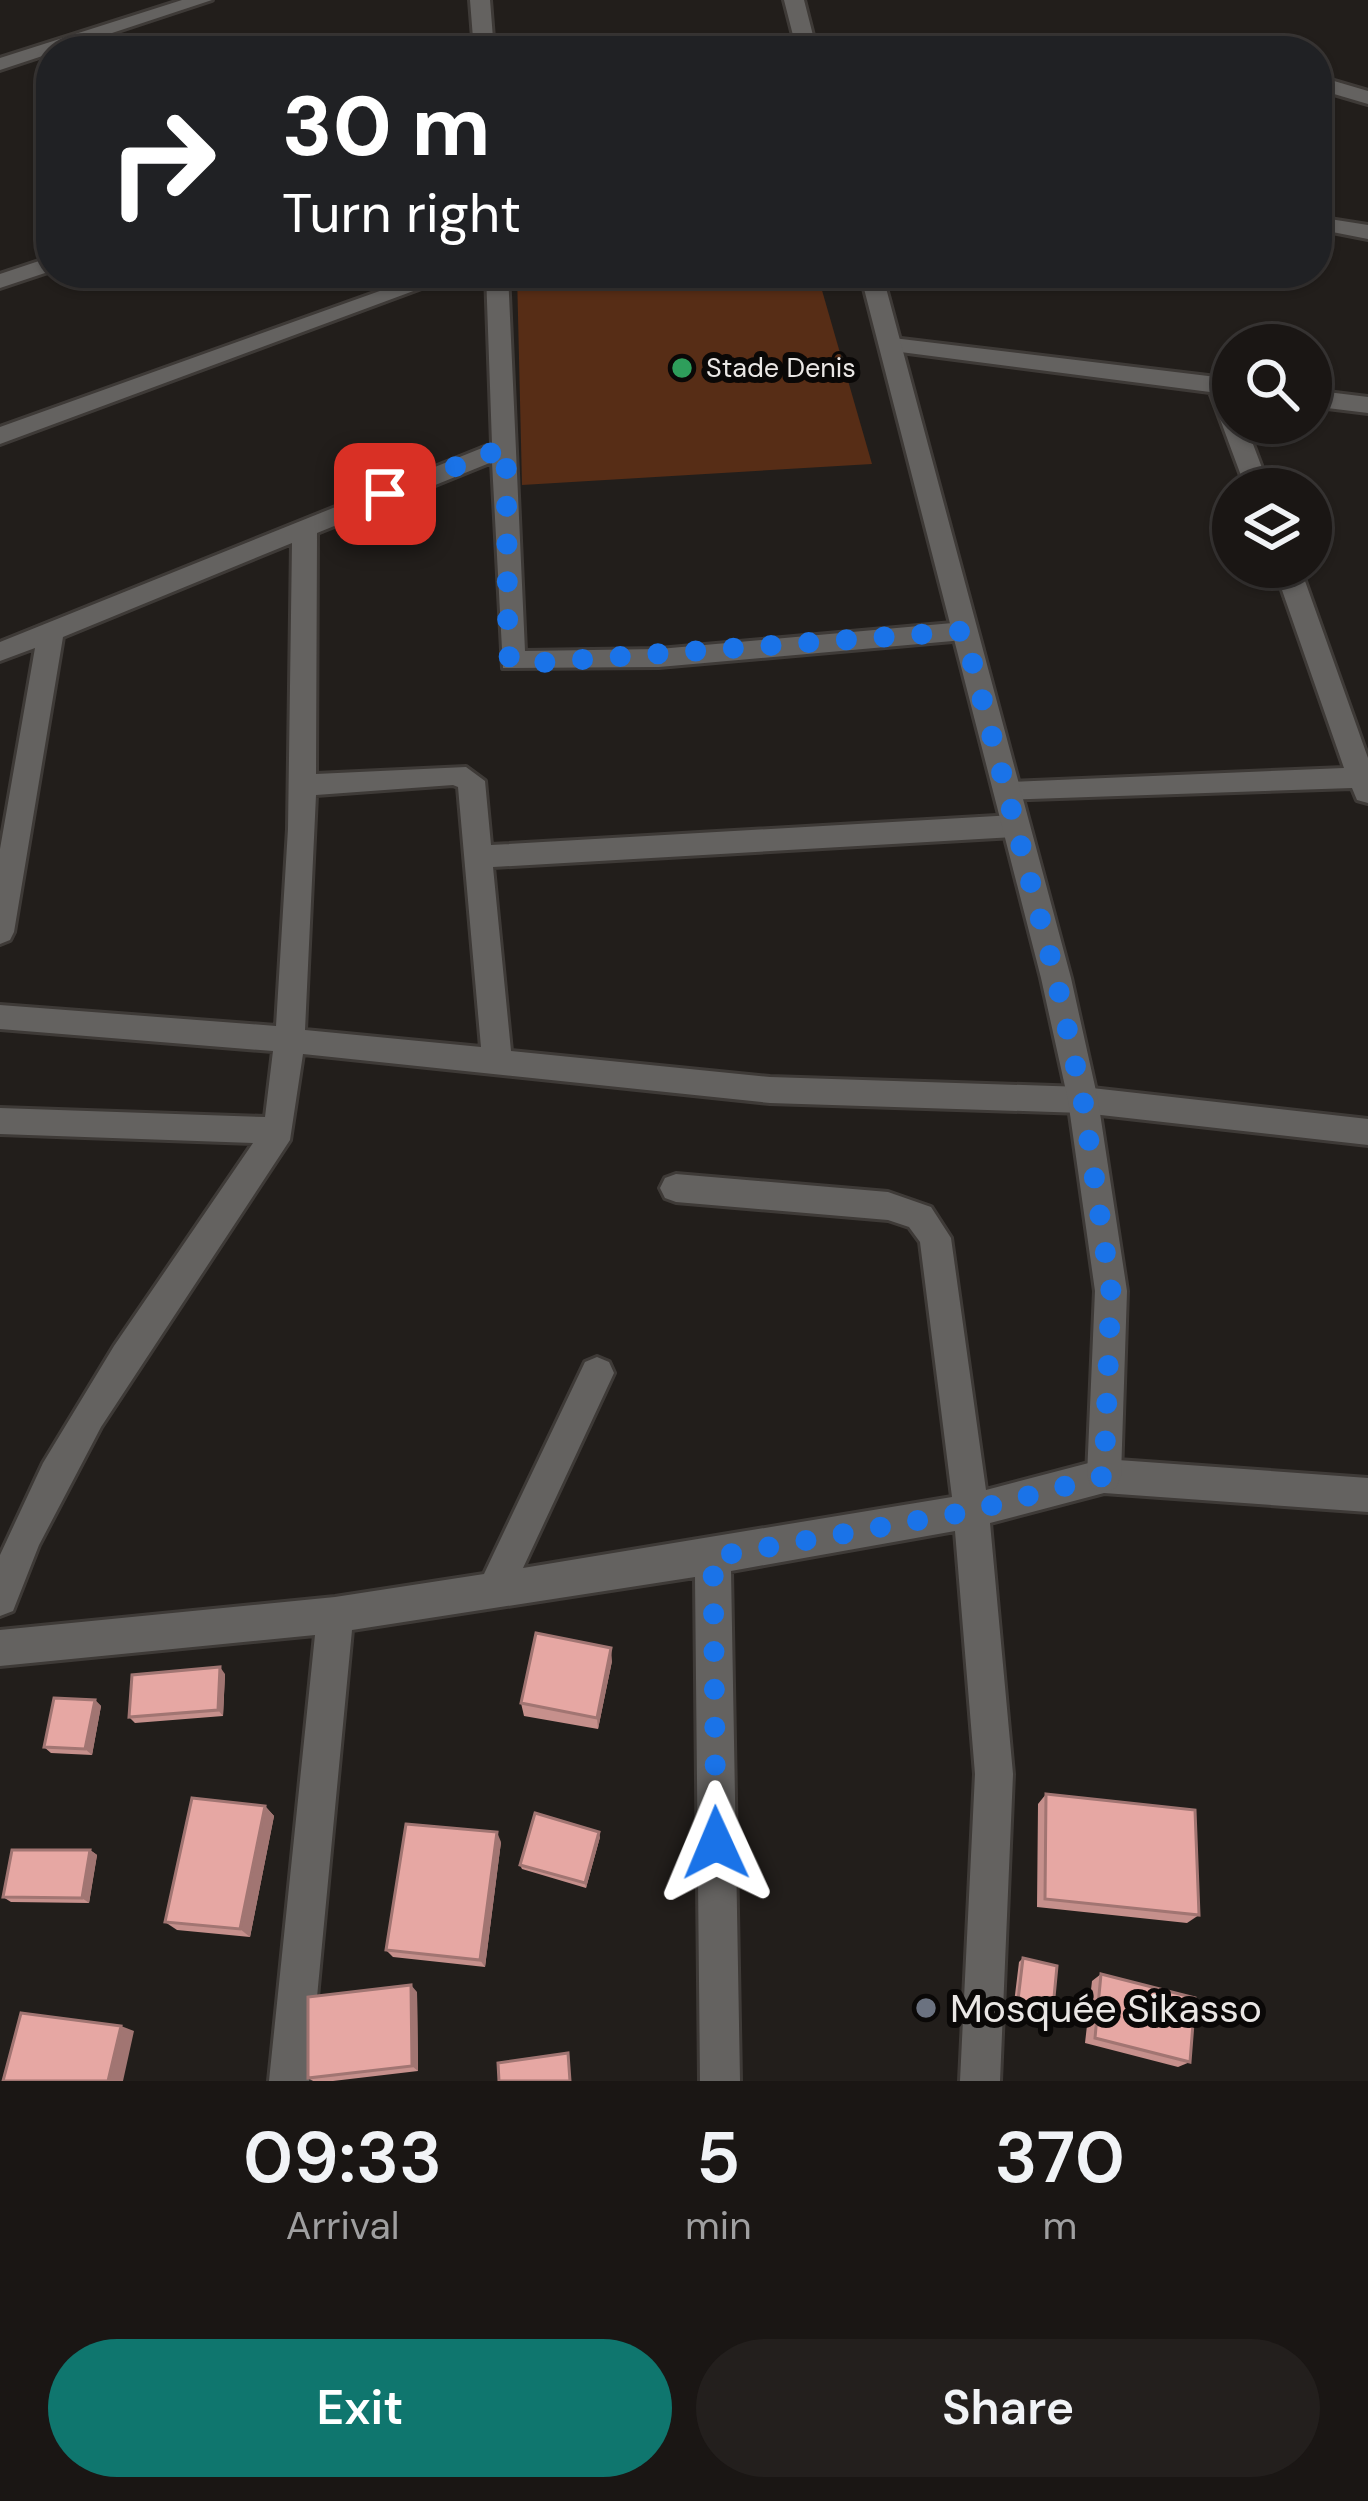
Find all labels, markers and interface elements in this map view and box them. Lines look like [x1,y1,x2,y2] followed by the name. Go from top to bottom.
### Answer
[282,72,491,181] text: 30 m
[84,84,240,240] icon: right
[282,178,521,249] text: Turn right
[1212,324,1332,588] map controls
[1212,324,1332,444] button: search
[706,350,856,385] place label: Stade Denis
[669,355,695,381] marker: Stade Denis
[334,443,436,545] pin
[352,461,418,527] icon: arrive
[1212,468,1332,588] button: layers
[653,1780,779,1906] position arrow
[950,1983,1262,2034] place label: Mosquée Sikasso
[913,1995,939,2021] marker: Mosquée Sikasso
[243,2111,442,2204] text: 09:33
[696,2111,741,2204] text: 5
[994,2111,1125,2204] text: 370
[286,2200,399,2251] text: Arrival
[685,2200,752,2251] text: min
[1042,2200,1077,2251] text: m
[48,2339,672,2477] button: Exit
[696,2339,1320,2477] button: Share

